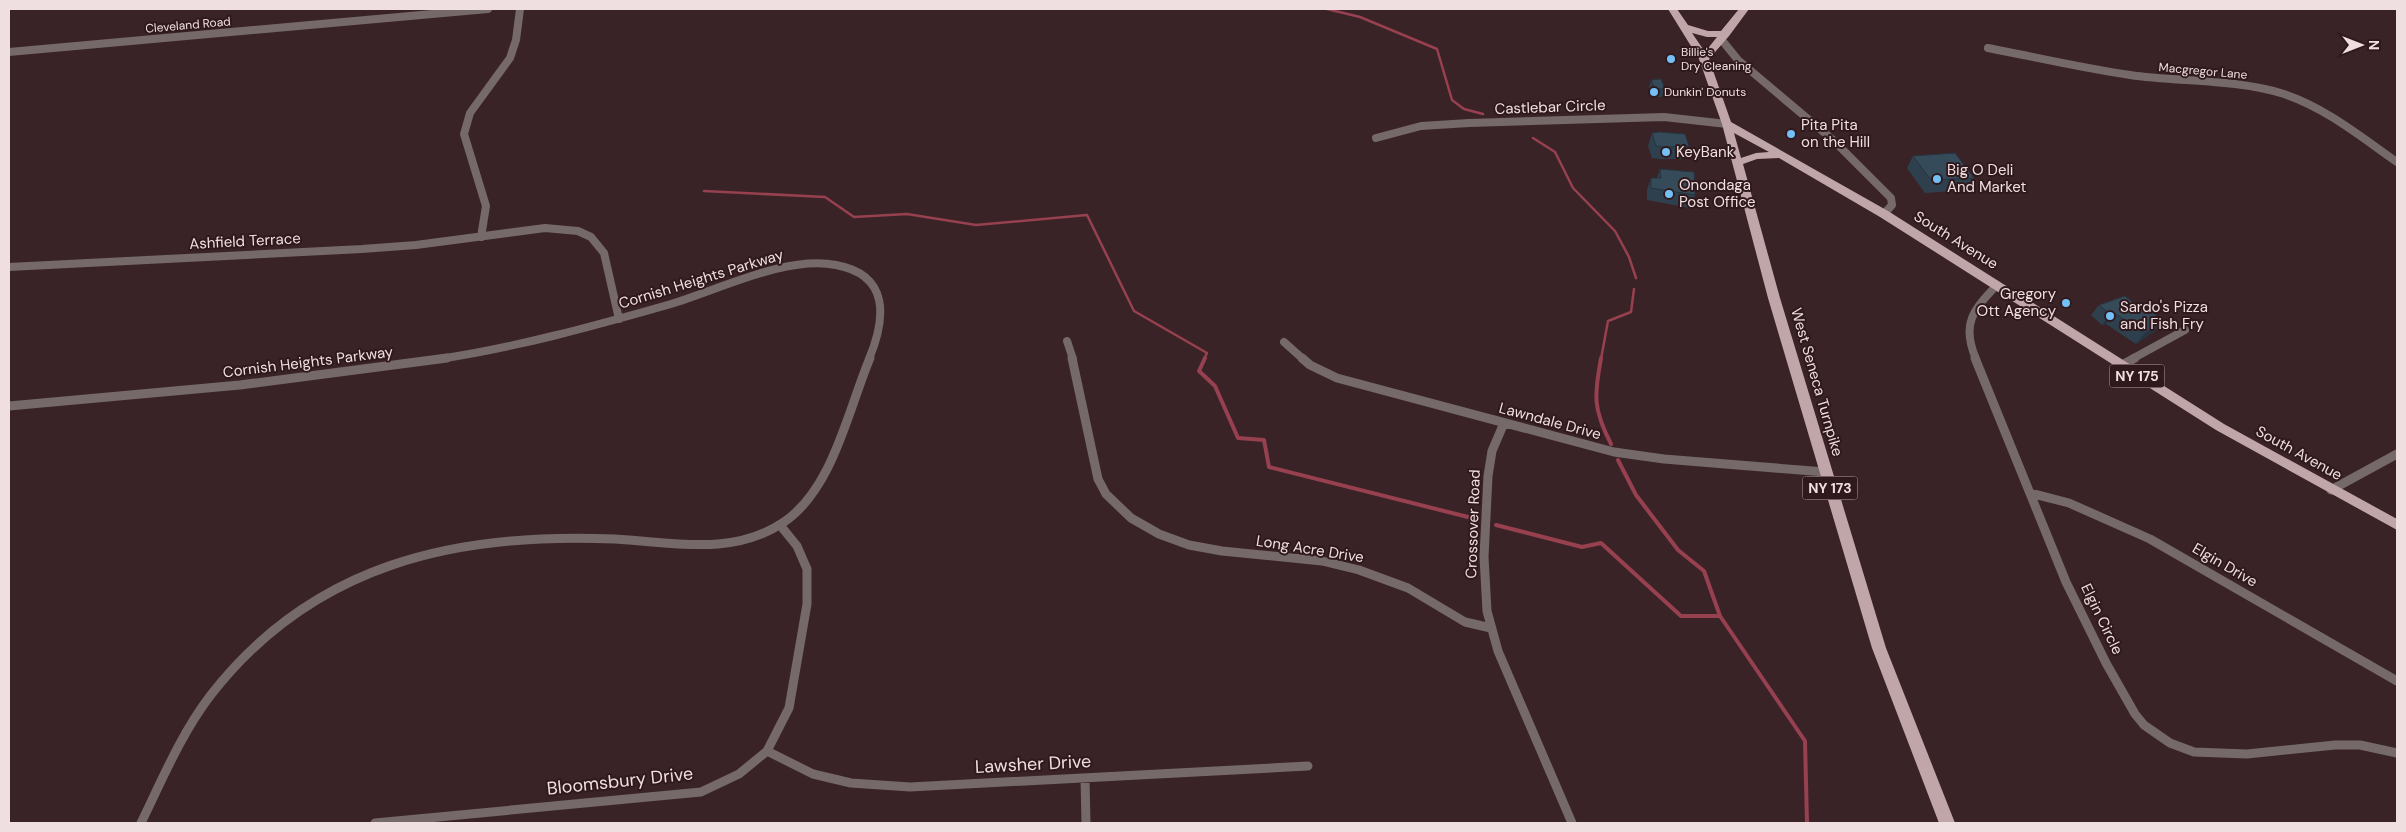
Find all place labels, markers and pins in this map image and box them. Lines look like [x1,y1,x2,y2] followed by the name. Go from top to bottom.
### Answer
[1681,44,1752,74] place label: Billie's Dry Cleaning
[1665,53,1677,65] marker: Billie's Dry Cleaning
[1664,84,1746,100] place label: Dunkin' Donuts
[1648,86,1660,98] marker: Dunkin' Donuts
[1801,115,1870,152] place label: Pita Pita on the Hill
[1785,128,1797,140] marker: Pita Pita on the Hill
[1676,142,1735,162] place label: KeyBank
[1660,146,1672,158] marker: KeyBank
[1947,160,2027,197] place label: Big O Deli And Market
[1931,173,1943,185] marker: Big O Deli And Market
[1679,175,1756,212] place label: Onondaga Post Office
[1663,188,1675,200] marker: Onondaga Post Office
[1977,284,2057,321] place label: Gregory Ott Agency
[2060,297,2072,309] marker: Gregory Ott Agency
[2120,297,2208,334] place label: Sardo's Pizza and Fish Fry
[2104,310,2116,322] marker: Sardo's Pizza and Fish Fry

